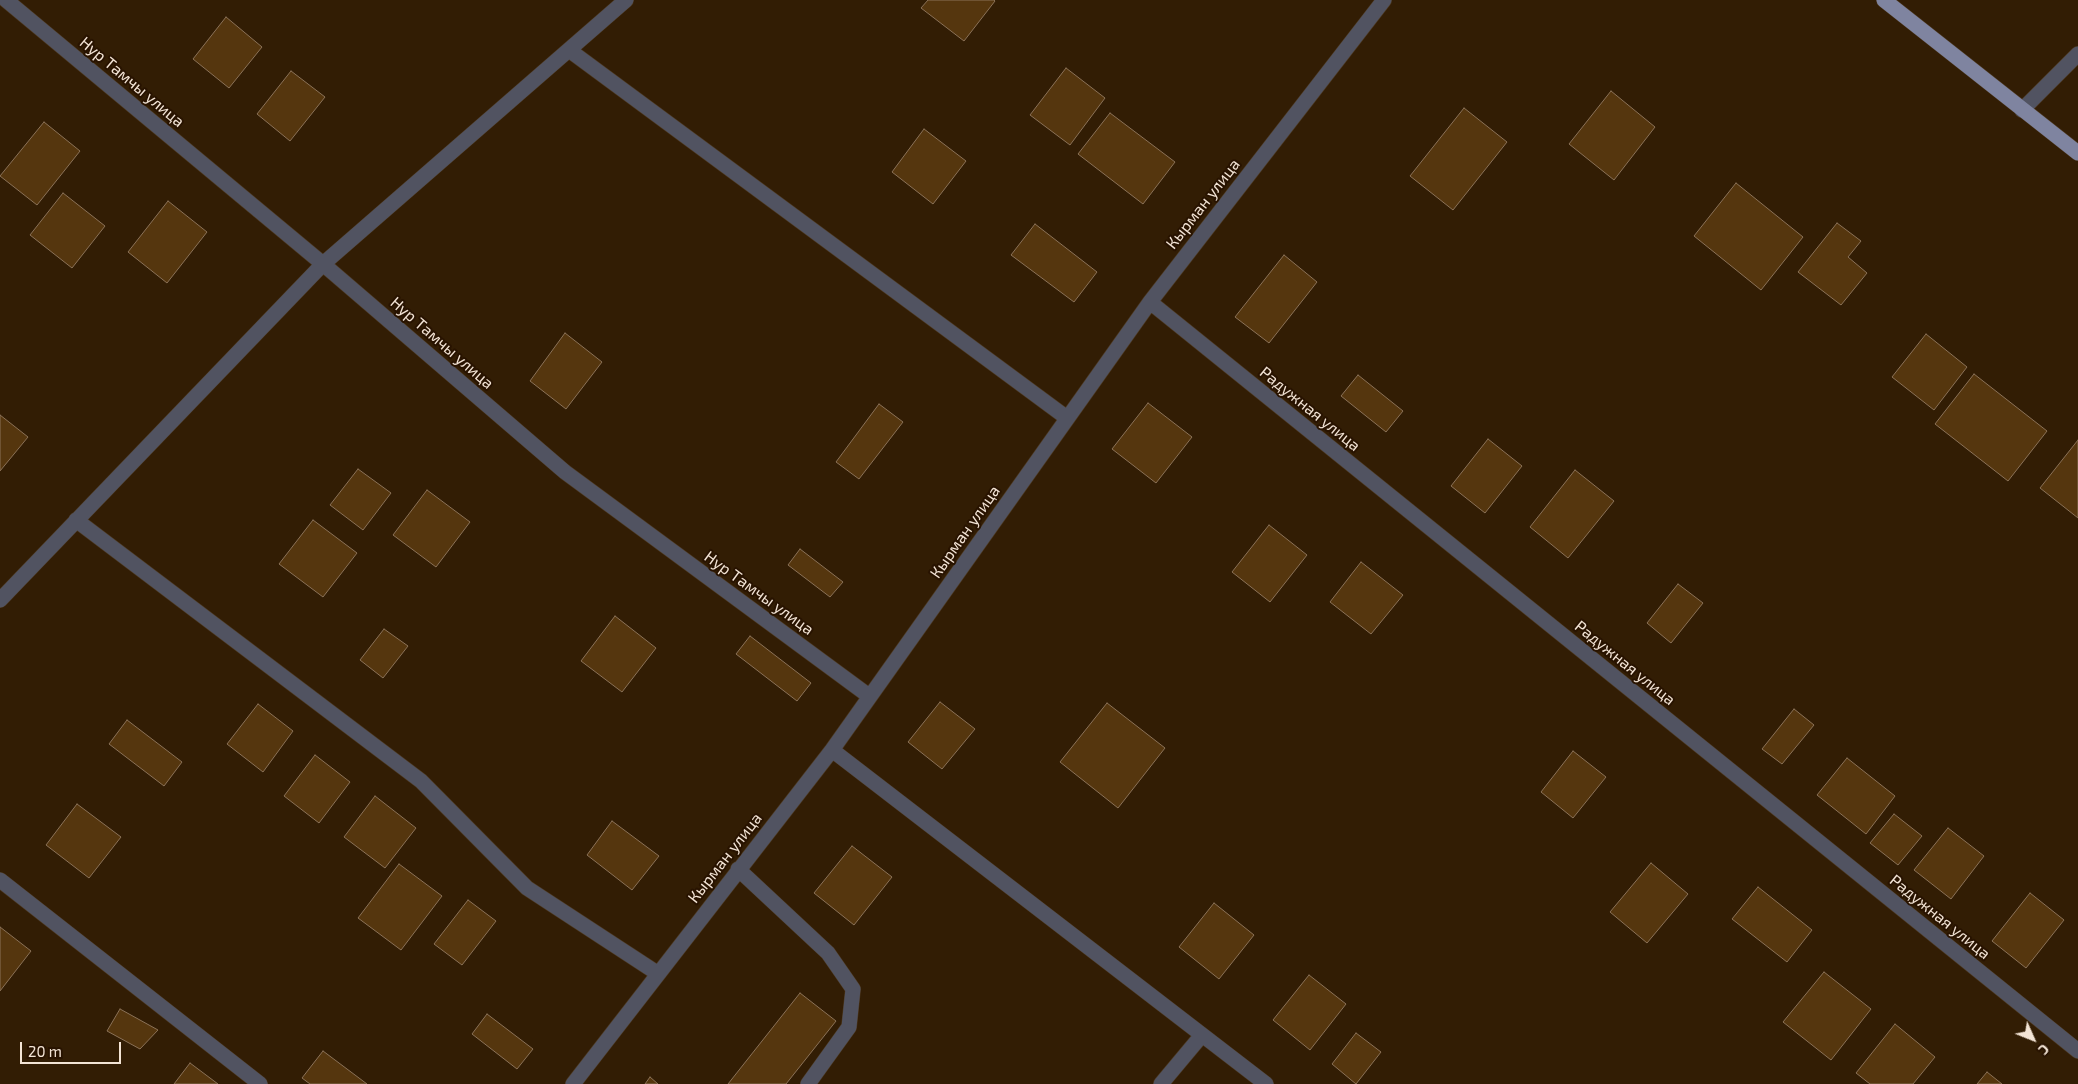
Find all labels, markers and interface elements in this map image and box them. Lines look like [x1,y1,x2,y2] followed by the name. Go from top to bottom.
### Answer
[76,33,188,131] street label: Нур Тамчы улица
[1162,155,1244,253] street label: Кырман улица
[386,293,498,393] street label: Нур Тамчы улица
[1256,363,1364,455] street label: Радужная улица
[926,482,1004,582] street label: Кырман улица
[701,547,817,639] street label: Нур Тамчы улица
[1571,617,1679,709] street label: Радужная улица
[684,809,766,907] street label: Кырман улица
[1886,871,1994,963] street label: Радужная улица
[2008,1014,2058,1064] north arrow
[22,1032,124,1064] scale bar
[2035,1041,2053,1059] text: С
[28,1042,62,1060] text: 20 m

